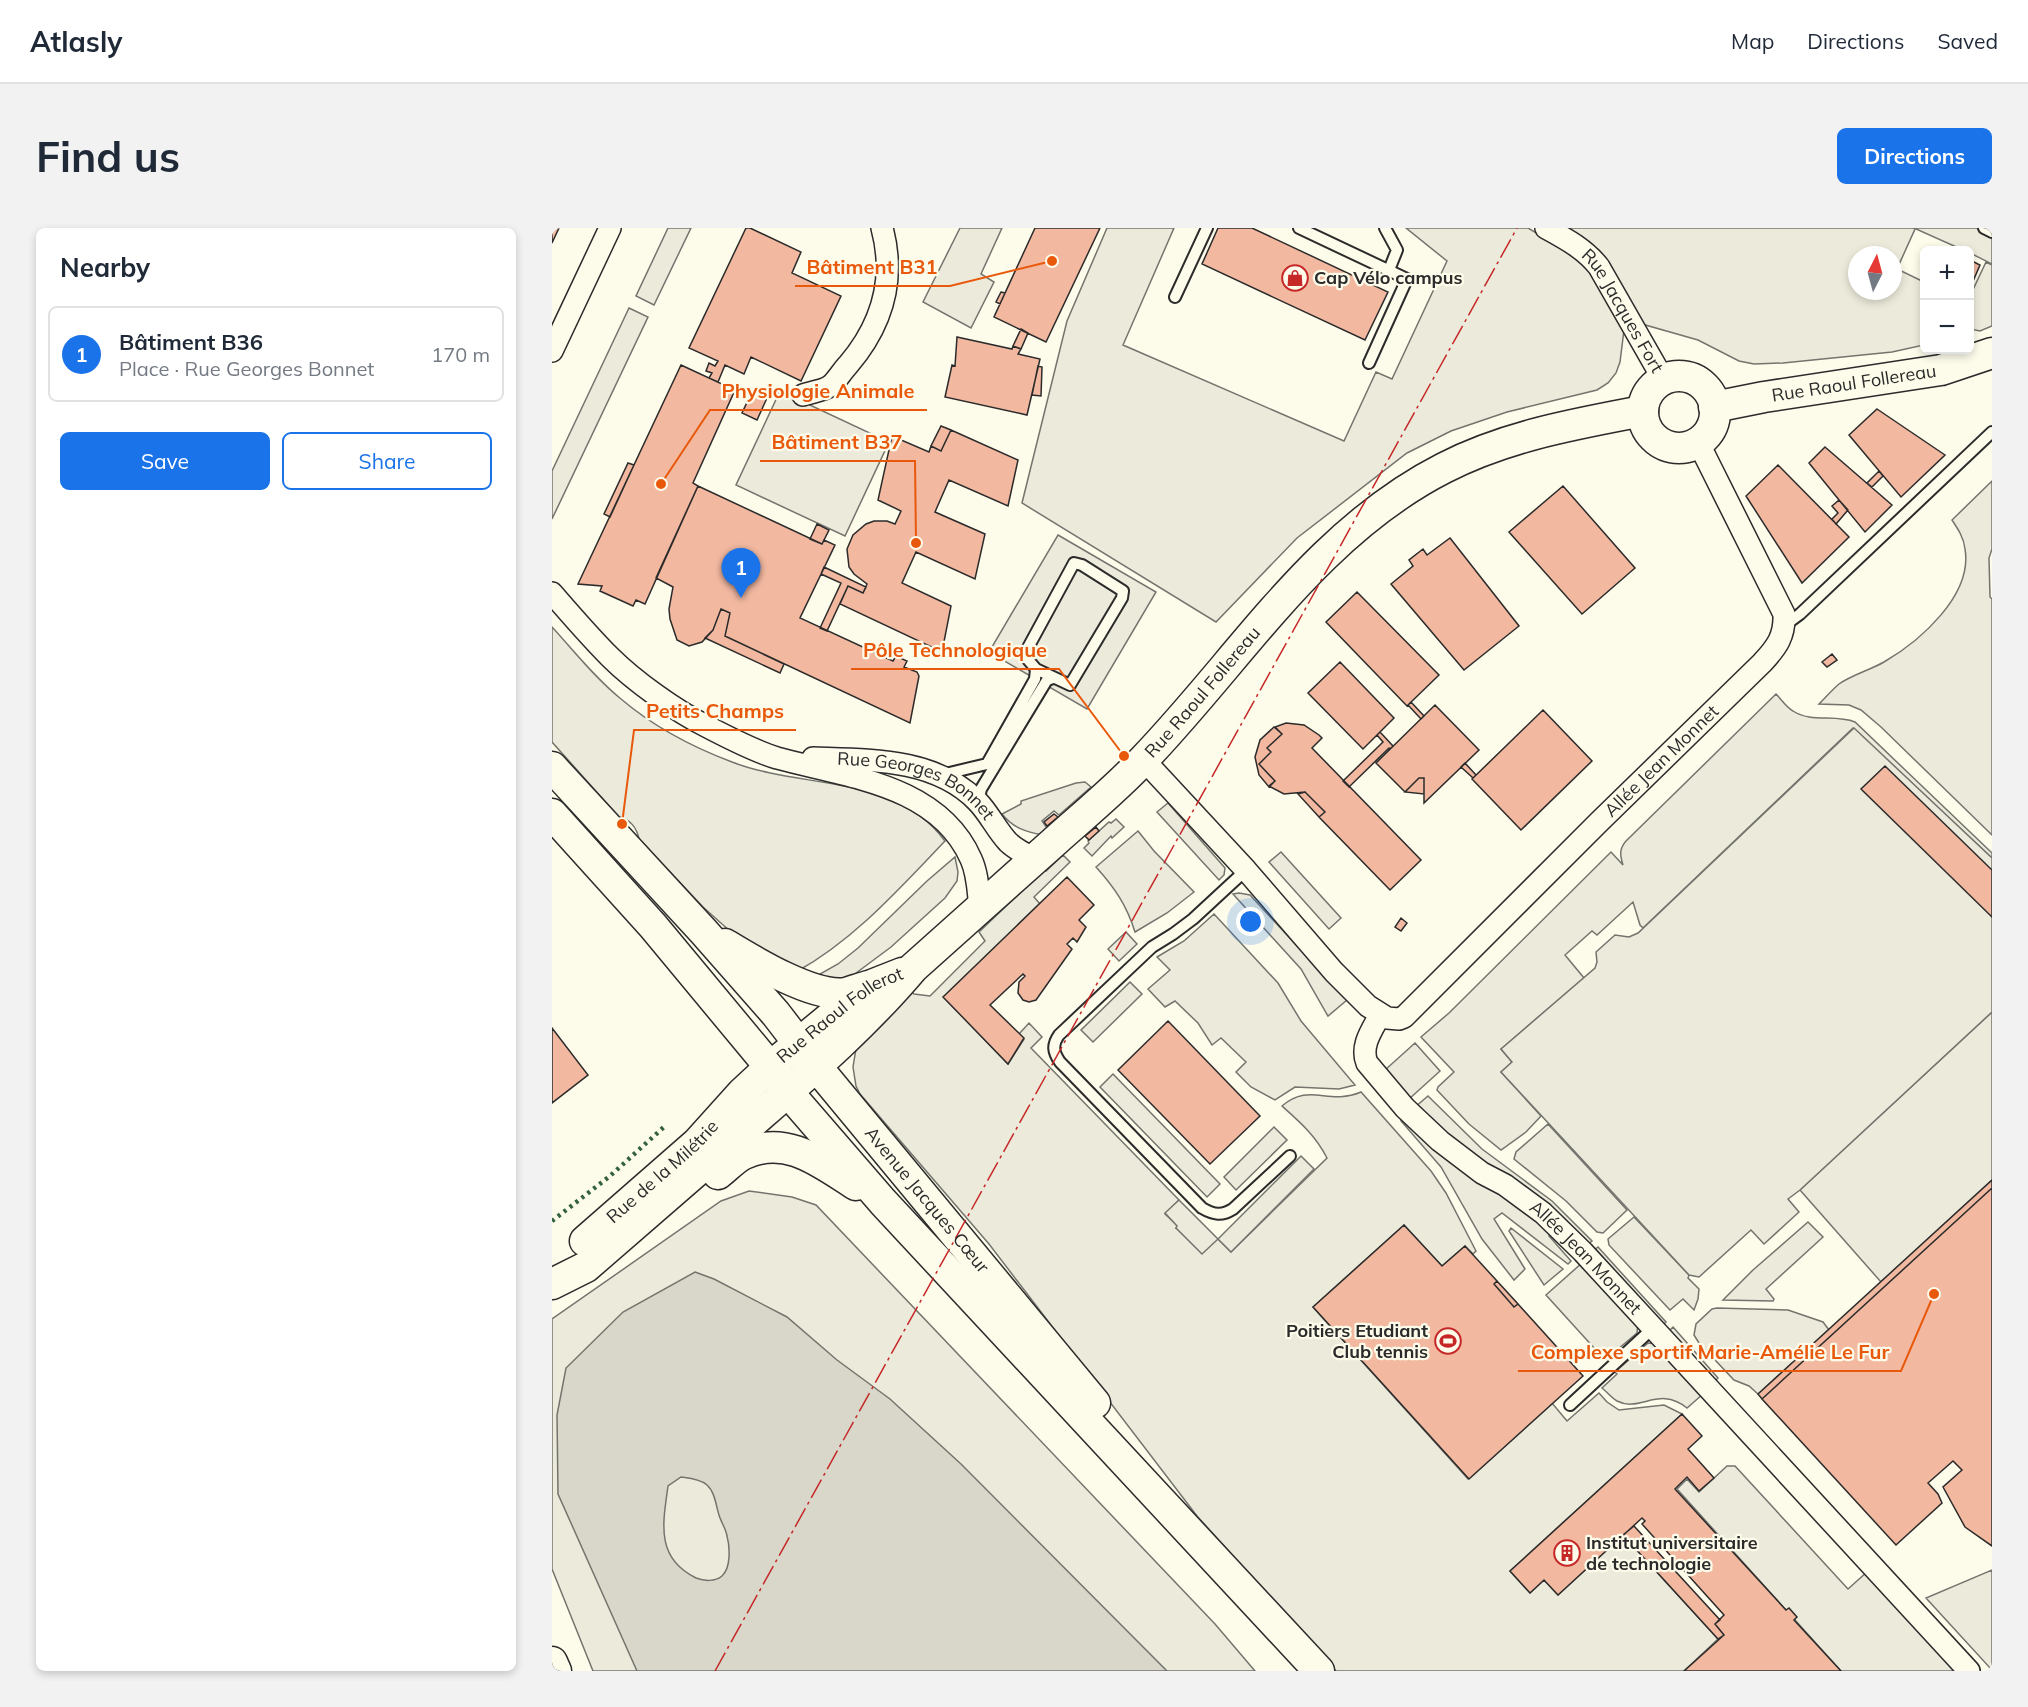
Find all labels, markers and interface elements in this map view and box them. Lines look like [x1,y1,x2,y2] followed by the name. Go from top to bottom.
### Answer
[30,24,122,59] text: Atlasly
[1731,28,1774,54] text: Map
[1807,28,1904,54] text: Directions
[1937,28,1998,54] text: Saved
[1837,128,1992,184] button: Directions
[36,130,180,183] text: Find us
[1577,243,1669,377] street label: Rue Jacques Fort
[1848,246,1902,300] north arrow
[1920,246,1974,354] map controls
[1920,246,1974,300] button: +
[795,248,950,286] callout: Bâtiment B31
[60,251,150,284] text: Nearby
[807,254,937,279] text: Bâtiment B31
[1280,263,1310,293] shop icon: Cap Vélo campus
[1314,266,1463,289] place label: Cap Vélo campus
[1920,300,1974,354] button: −
[119,328,263,356] text: Bâtiment B36
[76,342,88,367] text: 1
[431,342,490,367] text: 170 m
[119,356,374,381] text: Place · Rue Georges Bonnet
[1770,359,1938,407] street label: Rue Raoul Follereau
[710,372,927,410] callout: Physiologie Animale
[721,378,915,403] text: Physiologie Animale
[760,423,915,461] callout: Bâtiment B37
[772,429,902,454] text: Bâtiment B37
[60,432,270,490] button: Save
[282,432,492,490] button: Share
[722,548,760,598] pin: 1
[1139,621,1265,762] street label: Rue Raoul Follereau
[851,631,1059,669] callout: Pôle Technologique
[863,637,1047,662] text: Pôle Technologique
[634,692,796,730] callout: Petits Champs
[646,698,784,723] text: Petits Champs
[1599,700,1723,821] street label: Allée Jean Monnet
[837,747,1000,824] street label: Rue Georges Bonnet
[1236,907,1265,936] your location
[772,962,906,1068] street label: Rue Raoul Follerot
[601,1115,723,1228] street label: Rue de la Milétrie
[860,1122,995,1278] street label: Avenue Jacques Cœur
[1525,1195,1647,1319] street label: Allée Jean Monnet
[1286,1319,1428,1363] place label: Poitiers Etudiant Club tennis
[1433,1326,1463,1356] sports icon: Poitiers Etudiant Club tennis
[1518,1333,1901,1371] callout: Complexe sportif Marie-Amélie Le Fur
[1531,1339,1889,1364] text: Complexe sportif Marie-Amélie Le Fur
[1586,1531,1758,1575] place label: Institut universitaire de technologie
[1552,1538,1582,1568] building icon: Institut universitaire de technologie

